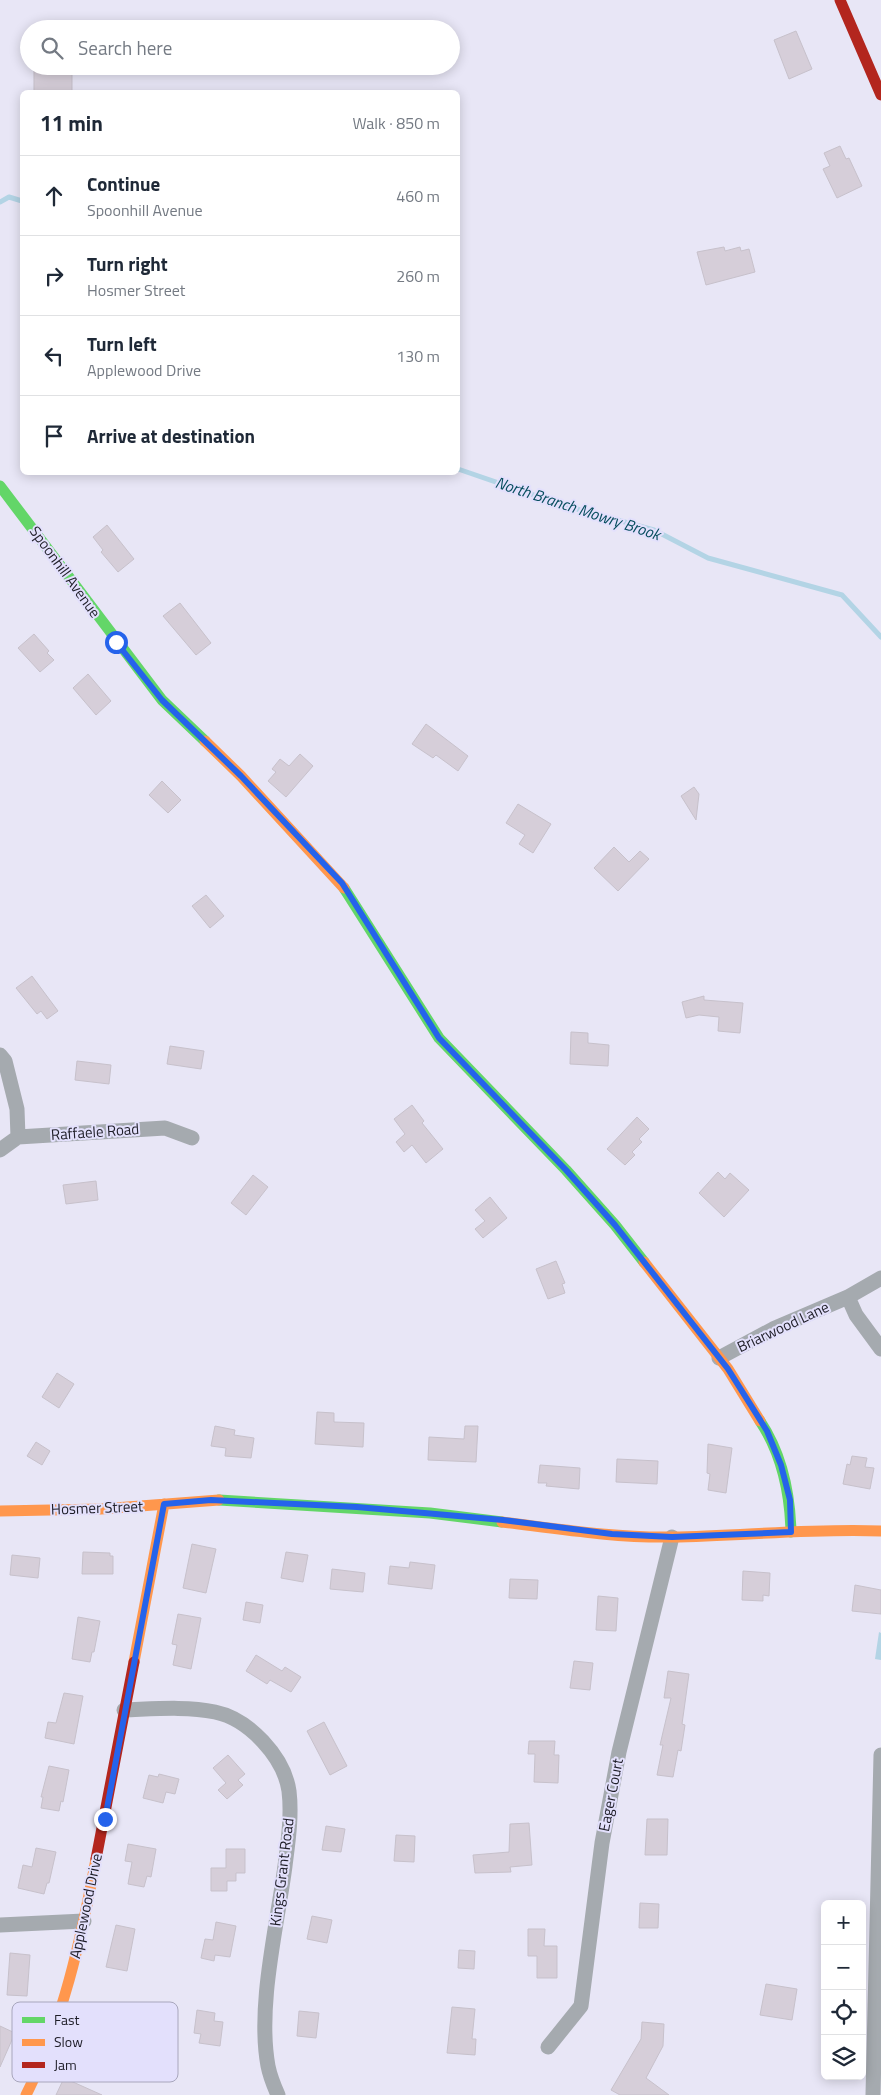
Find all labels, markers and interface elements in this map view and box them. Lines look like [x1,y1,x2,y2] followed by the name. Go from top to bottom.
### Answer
[20,20,460,75] search box
[78,33,172,62] text: Search here
[38,34,66,62] icon: search
[40,107,103,139] text: 11 min
[352,111,440,135] text: Walk · 850 m
[87,169,160,198] text: Continue
[40,182,68,210] icon: ahead
[396,184,440,208] text: 460 m
[87,198,203,222] text: Spoonhill Avenue
[87,249,168,278] text: Turn right
[40,262,68,290] icon: right
[396,264,440,288] text: 260 m
[87,278,185,302] text: Hosmer Street
[87,329,157,358] text: Turn left
[40,342,68,370] icon: left
[396,344,440,368] text: 130 m
[87,358,201,382] text: Applewood Drive
[87,421,255,450] text: Arrive at destination
[40,422,68,450] icon: arrive
[492,470,665,547] water label: North Branch Mowry Brook
[24,521,107,622] street label: Spoonhill Avenue
[105,631,128,654] route start
[50,1117,140,1146] street label: Raffaele Road
[733,1295,833,1358] street label: Briarwood Lane
[50,1494,144,1521] street label: Hosmer Street
[592,1756,629,1833] street label: Eager Court
[94,1808,117,1831] route end
[263,1817,300,1927] street label: Kings Grant Road
[63,1851,108,1961] street label: Applewood Drive
[821,1900,866,2080] map controls
[821,1900,866,1945] button: +
[821,1945,866,1990] button: −
[821,1990,866,2035] button: locate
[12,2002,178,2082] legend
[54,2009,79,2030] text: Fast
[54,2031,83,2052] text: Slow
[821,2035,866,2080] button: layers
[54,2054,77,2075] text: Jam

